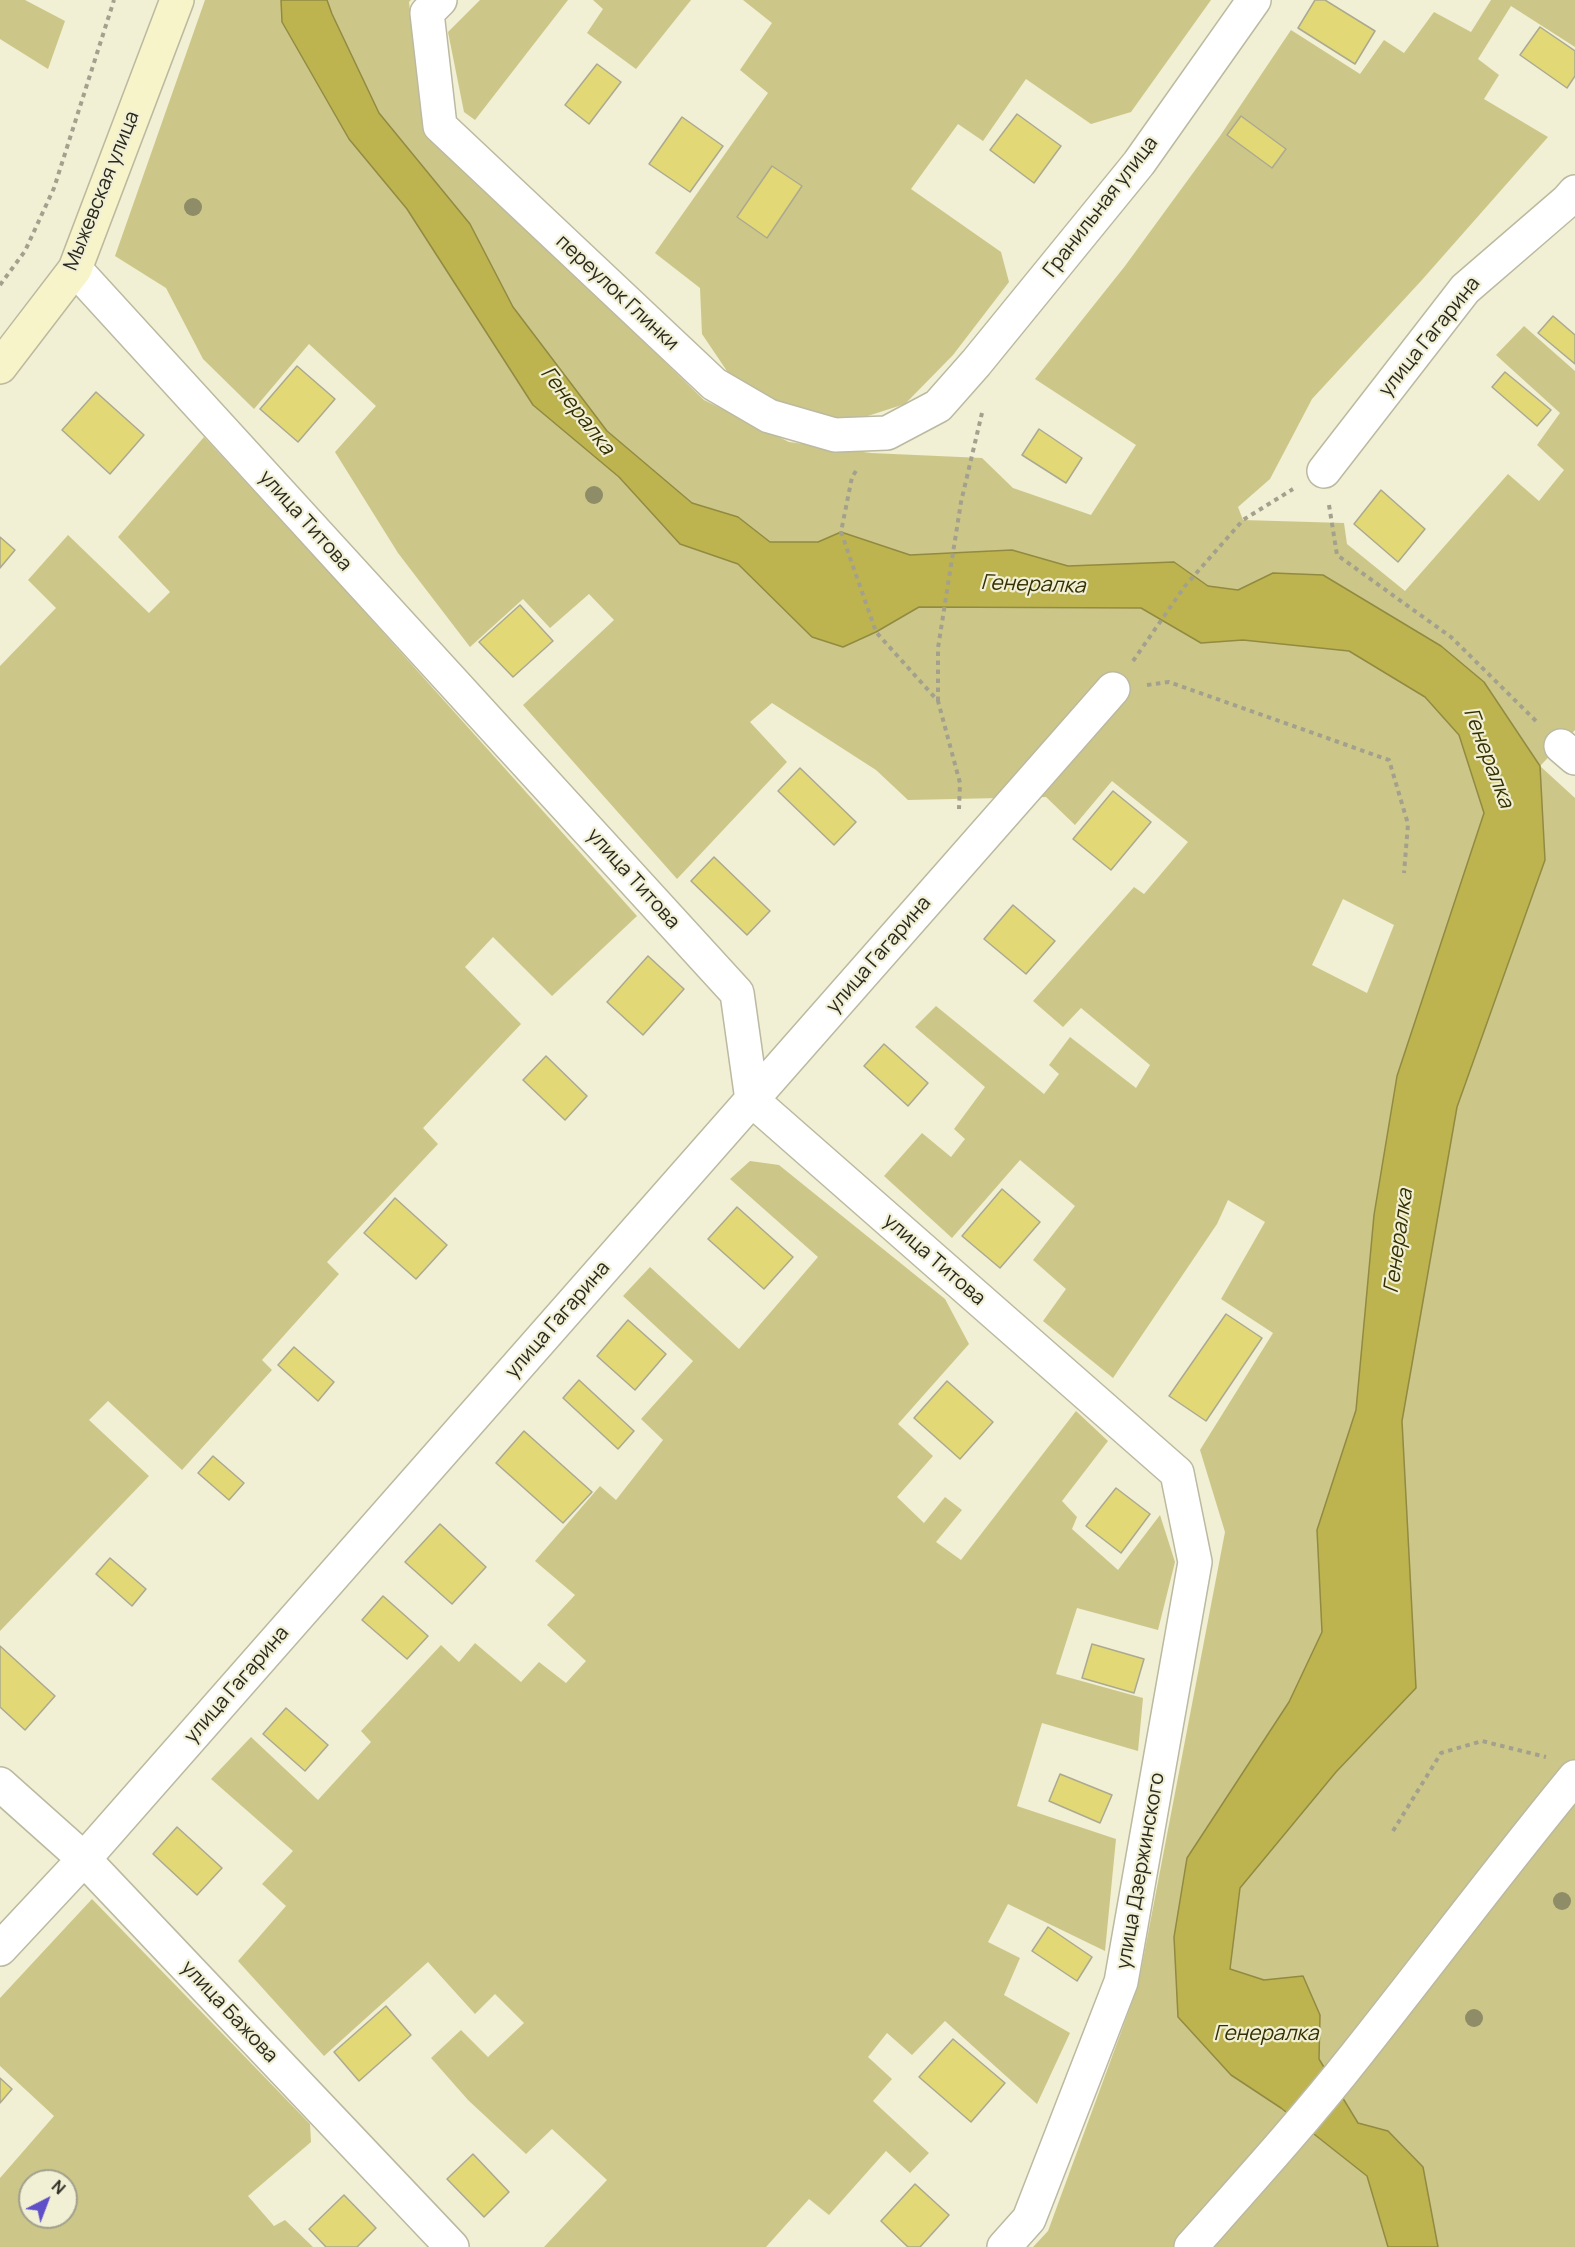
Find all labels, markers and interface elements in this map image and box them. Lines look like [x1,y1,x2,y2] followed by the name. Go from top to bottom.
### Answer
[59,108,145,274] street label: Мыжевская улица
[1039,132,1163,282] street label: Гранильная улица
[551,230,683,356] street label: переулок Глинки
[1374,272,1486,402] street label: улица Гагарина
[535,362,619,460] water label: Генералка
[253,466,357,576] street label: улица Титова
[980,571,1086,599] water label: Генералка
[1457,705,1519,811] water label: Генералка
[581,824,685,934] street label: улица Титова
[822,892,936,1018] street label: улица Гагарина
[1379,1187,1419,1295] water label: Генералка
[878,1209,990,1311] street label: улица Титова
[501,1257,615,1383] street label: улица Гагарина
[180,1622,294,1748] street label: улица Гагарина
[1112,1771,1170,1971] street label: улица Дзержинского
[176,1956,282,2068] street label: улица Бажова
[1214,2021,1318,2047] water label: Генералка
[18,2169,78,2229] north arrow
[47,2175,70,2199] text: N

